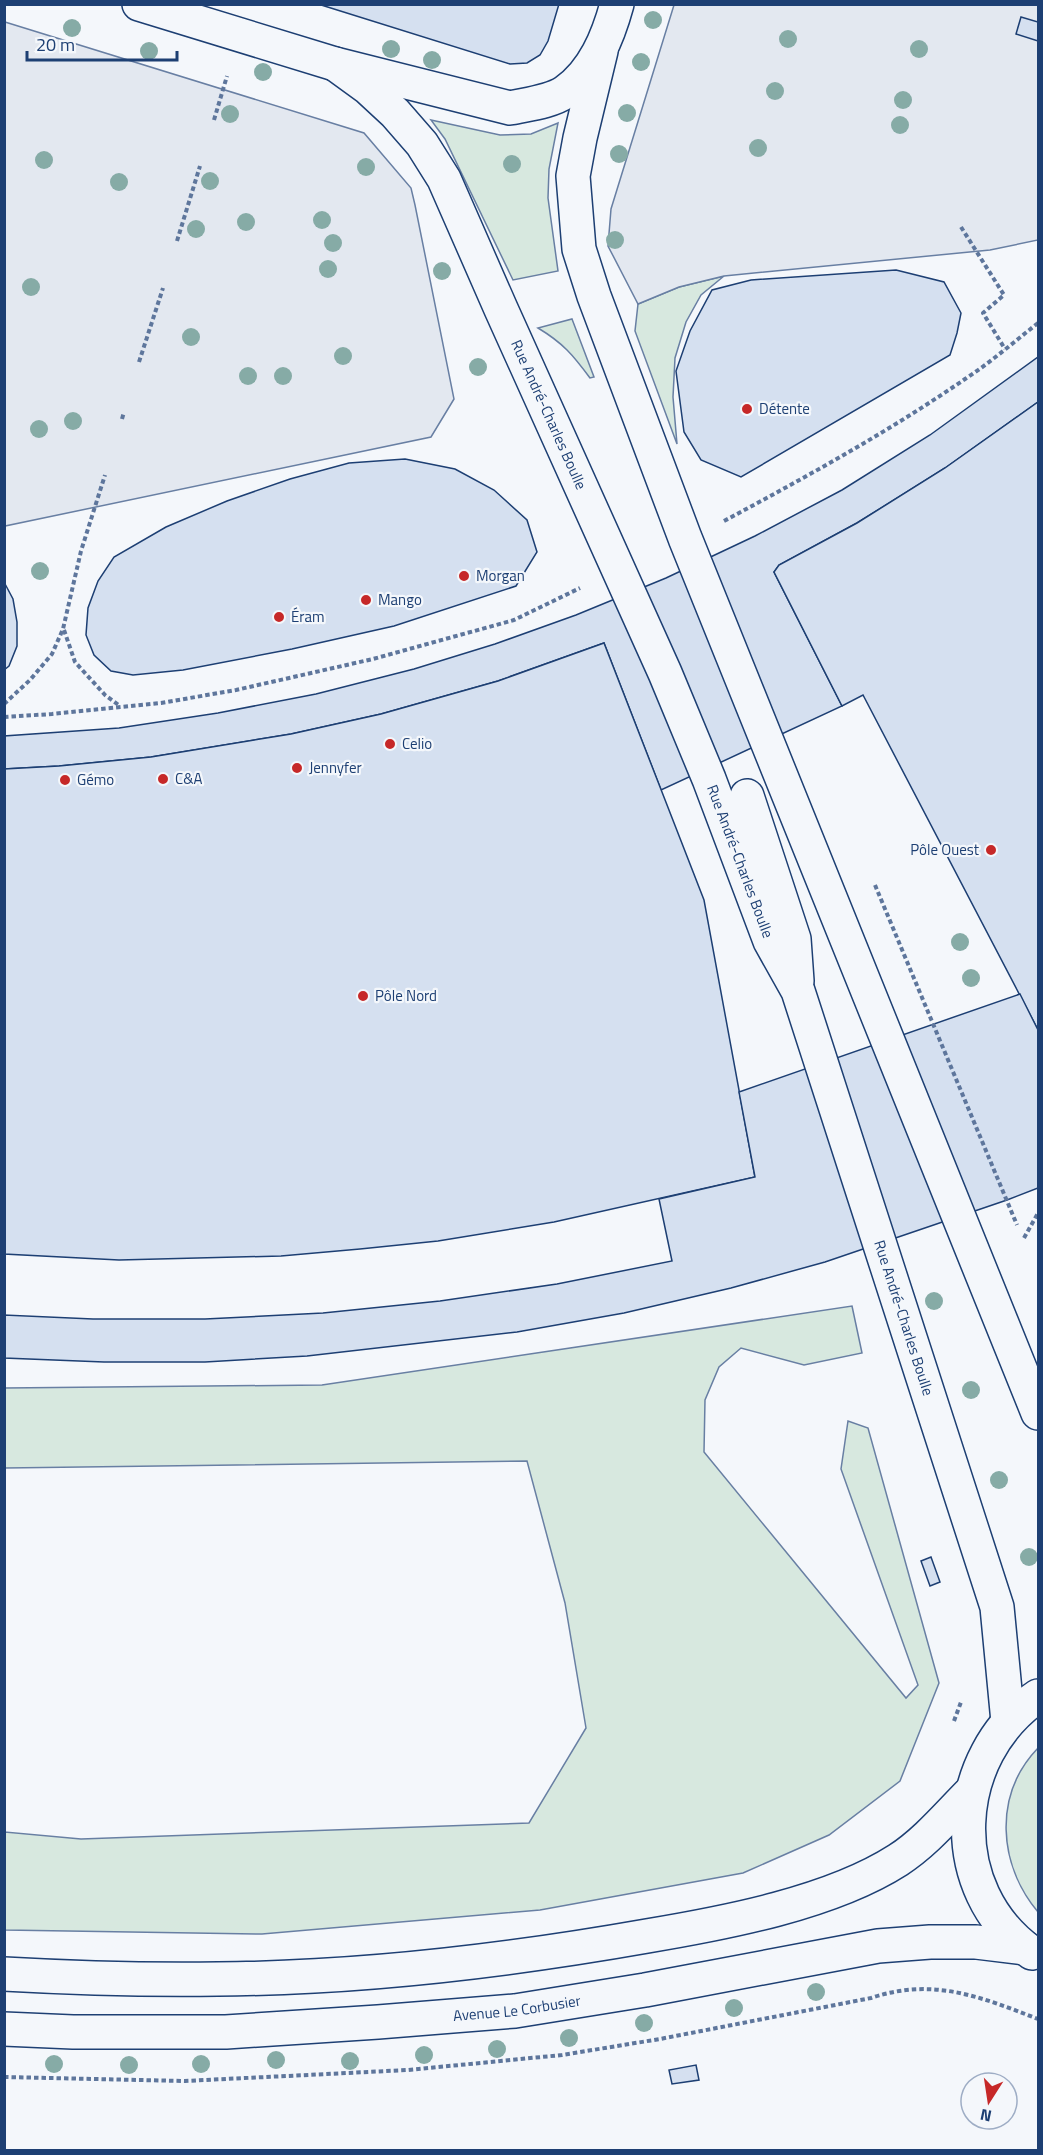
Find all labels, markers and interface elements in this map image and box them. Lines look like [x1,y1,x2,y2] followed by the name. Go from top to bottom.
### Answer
[27,24,177,62] scale bar
[36,31,75,58] text: 20 m
[505,336,593,493] street label: Rue André-Charles Boulle
[759,397,810,420] place label: Détente
[740,402,754,416] marker: Détente
[476,564,525,587] place label: Morgan
[457,569,471,583] marker: Morgan
[378,588,422,611] place label: Mango
[359,593,373,607] marker: Mango
[291,605,325,628] place label: Éram
[272,610,286,624] marker: Éram
[402,732,432,755] place label: Celio
[383,737,397,751] marker: Celio
[309,756,362,779] place label: Jennyfer
[290,761,304,775] marker: Jennyfer
[175,767,202,790] place label: C&A
[77,768,114,791] place label: Gémo
[156,772,170,786] marker: C&A
[58,773,72,787] marker: Gémo
[701,781,780,941] street label: Rue André-Charles Boulle
[910,838,980,861] place label: Pôle Ouest
[984,843,998,857] marker: Pôle Ouest
[375,984,437,1007] place label: Pôle Nord
[356,989,370,1003] marker: Pôle Nord
[868,1237,940,1398] street label: Rue André-Charles Boulle
[452,1989,582,2027] street label: Avenue Le Corbusier
[959,2071,1019,2131] north arrow
[978,2103,994,2129] text: N

